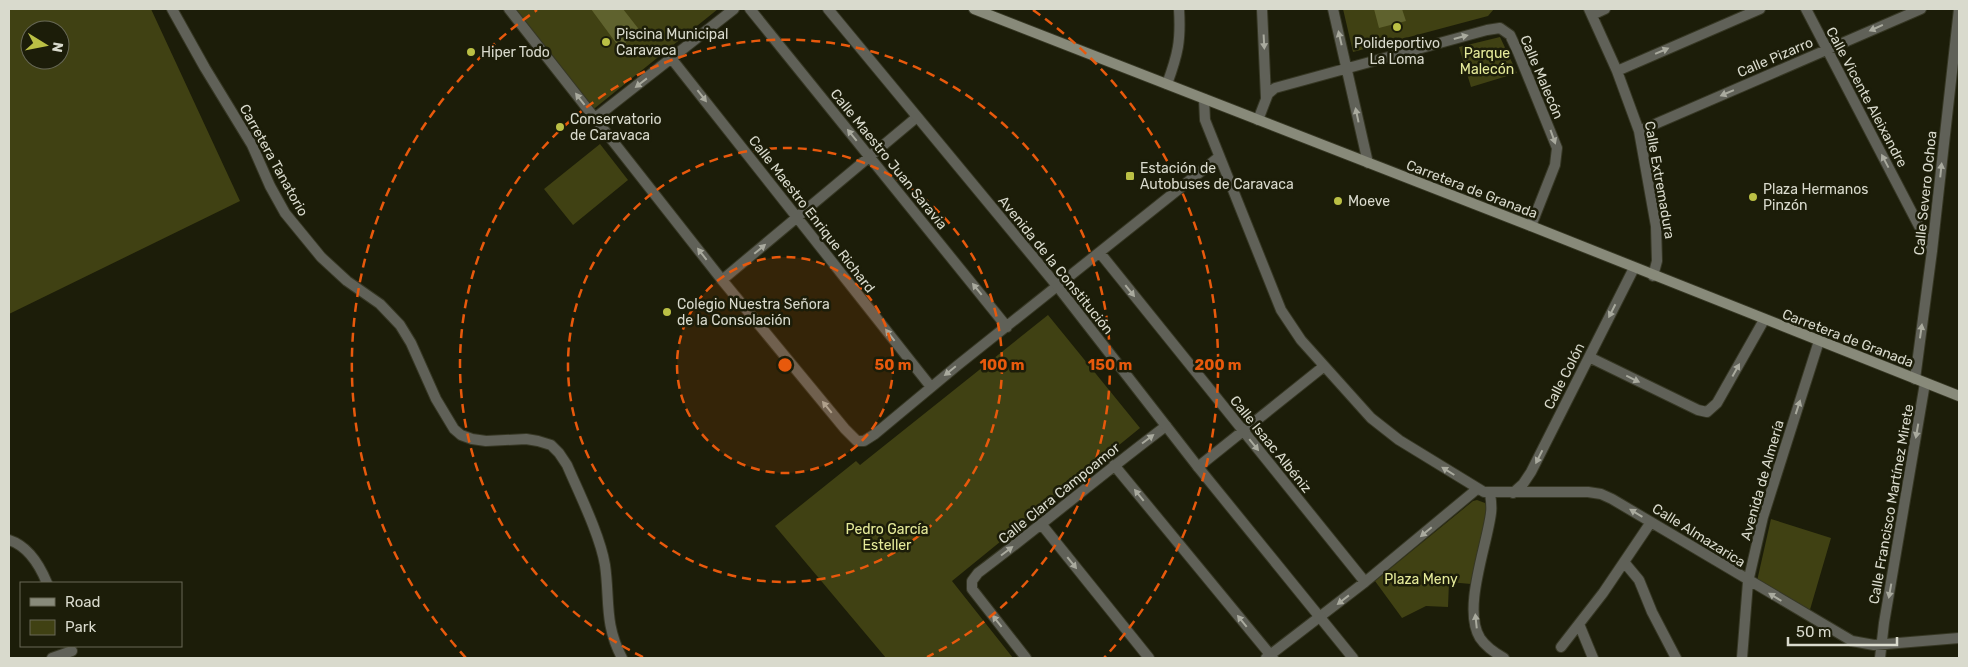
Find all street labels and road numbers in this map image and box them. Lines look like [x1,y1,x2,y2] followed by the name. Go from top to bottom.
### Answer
[1822,24,1911,171] street label: Calle Vicente Aleixandre
[1516,33,1567,122] street label: Calle Malecón
[1735,34,1816,81] street label: Calle Pizarro
[827,86,951,233] street label: Calle Maestro Juan Saravia
[236,101,311,219] street label: Carretera Tanatorio
[1641,120,1678,240] street label: Calle Extremadura
[1911,130,1940,256] street label: Calle Severo Ochoa
[745,132,878,296] street label: Calle Maestro Enrique Richard
[1404,157,1540,222] street label: Carretera de Granada
[995,193,1117,338] street label: Avenida de la Constitución
[1780,306,1916,371] street label: Carretera de Granada
[1540,340,1588,412] street label: Calle Colón
[1226,392,1315,496] street label: Calle Isaac Albéniz
[1866,403,1917,605] street label: Calle Francisco Martínez Mirete
[1737,418,1788,542] street label: Avenida de Almería
[995,439,1124,548] street label: Calle Clara Campoamor
[1649,500,1748,571] street label: Calle Almazarica

